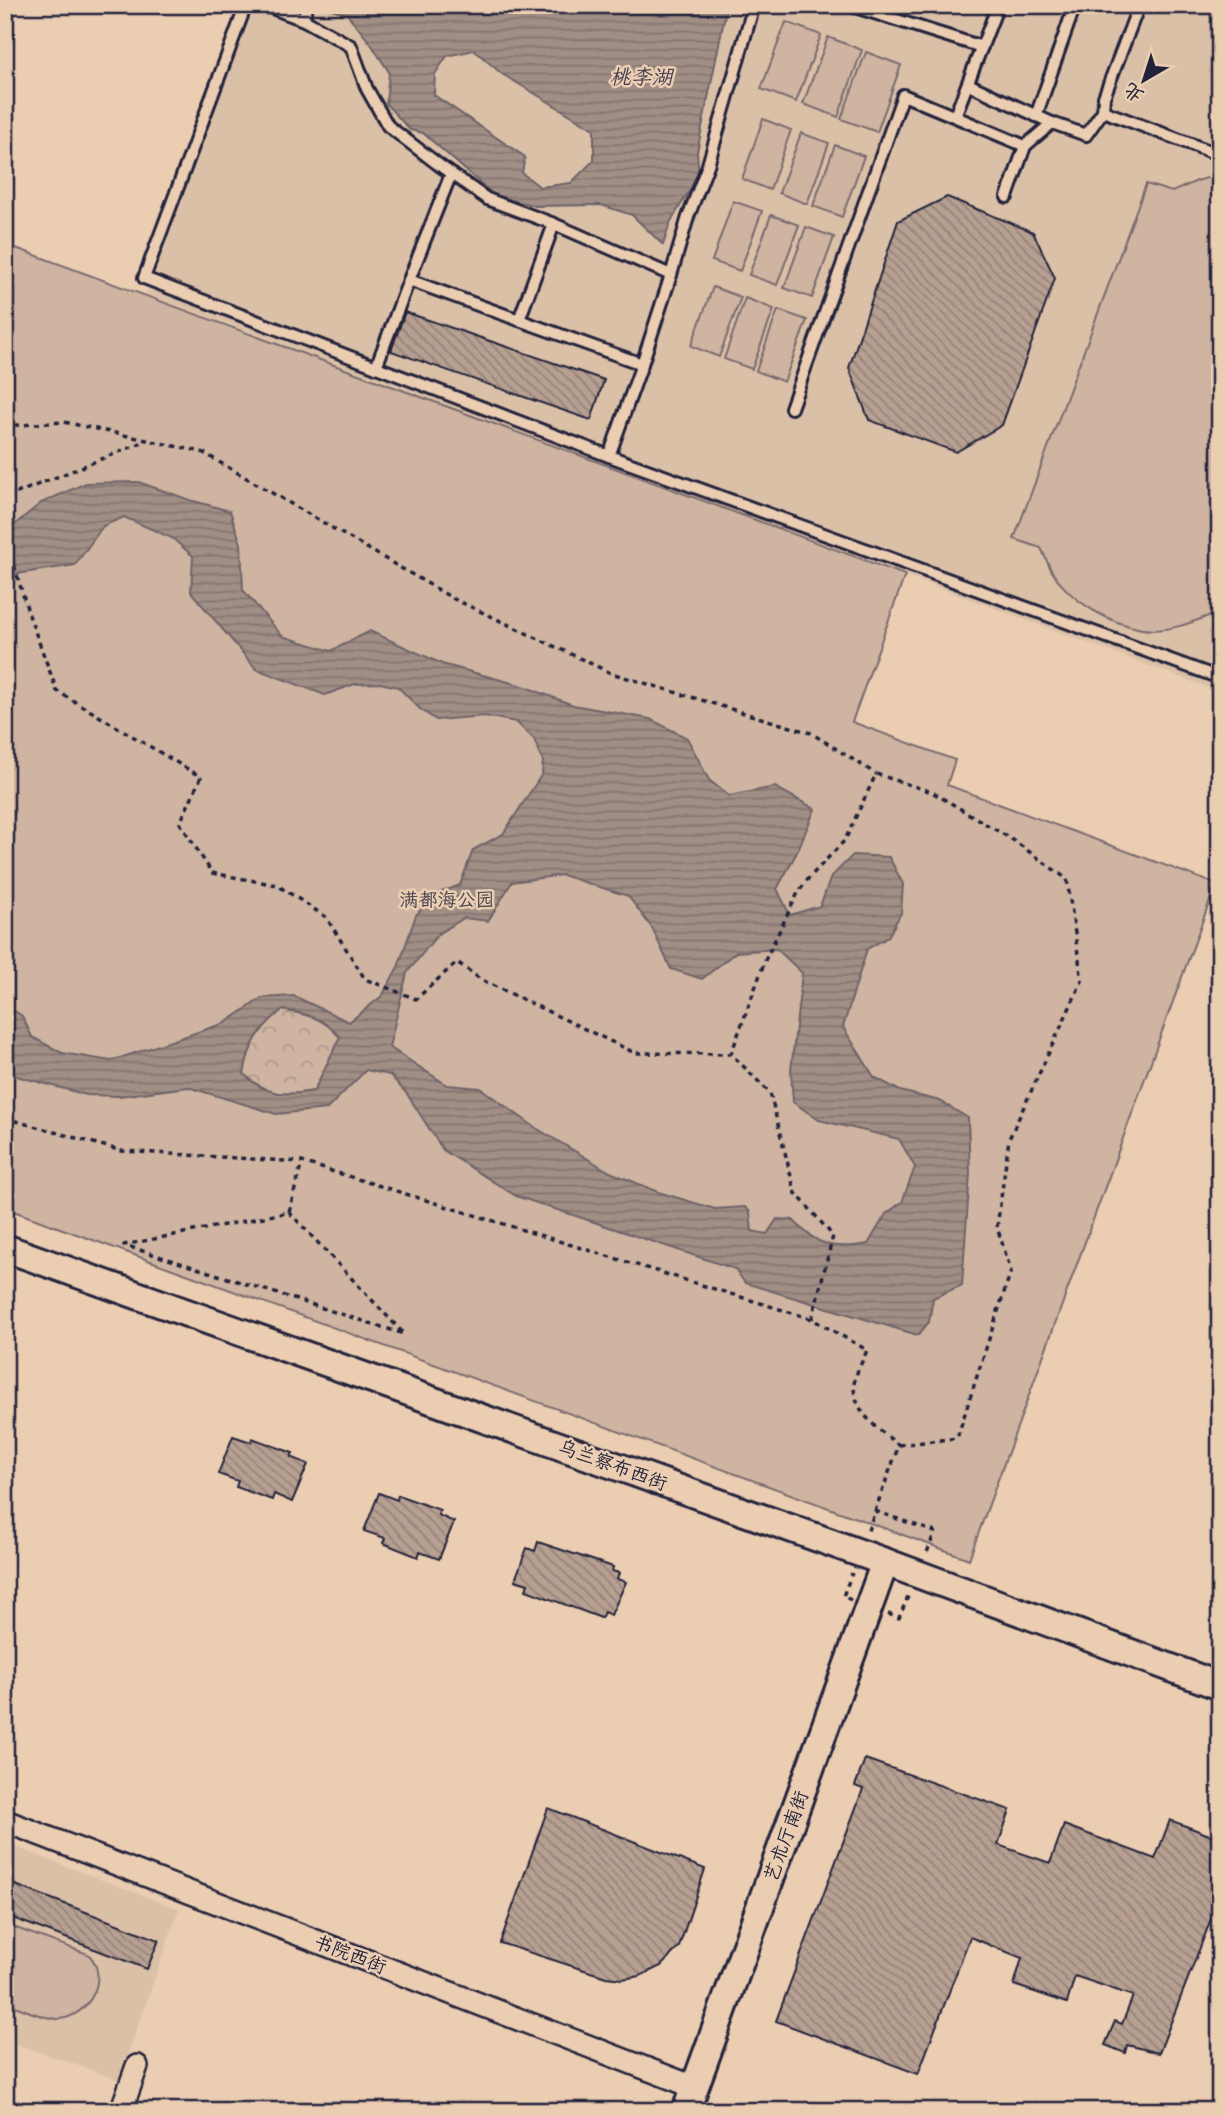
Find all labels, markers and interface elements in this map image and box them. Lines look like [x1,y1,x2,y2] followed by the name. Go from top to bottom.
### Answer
[1110,46,1180,116] north arrow
[610,63,674,91] water label: 桃李湖
[1118,77,1149,109] text: 北
[399,887,495,912] park label: 满都海公园
[555,1434,671,1496] street label: 乌兰察布西街
[758,1787,814,1885] street label: 艺术厅南街
[310,1929,390,1979] street label: 书院西街

